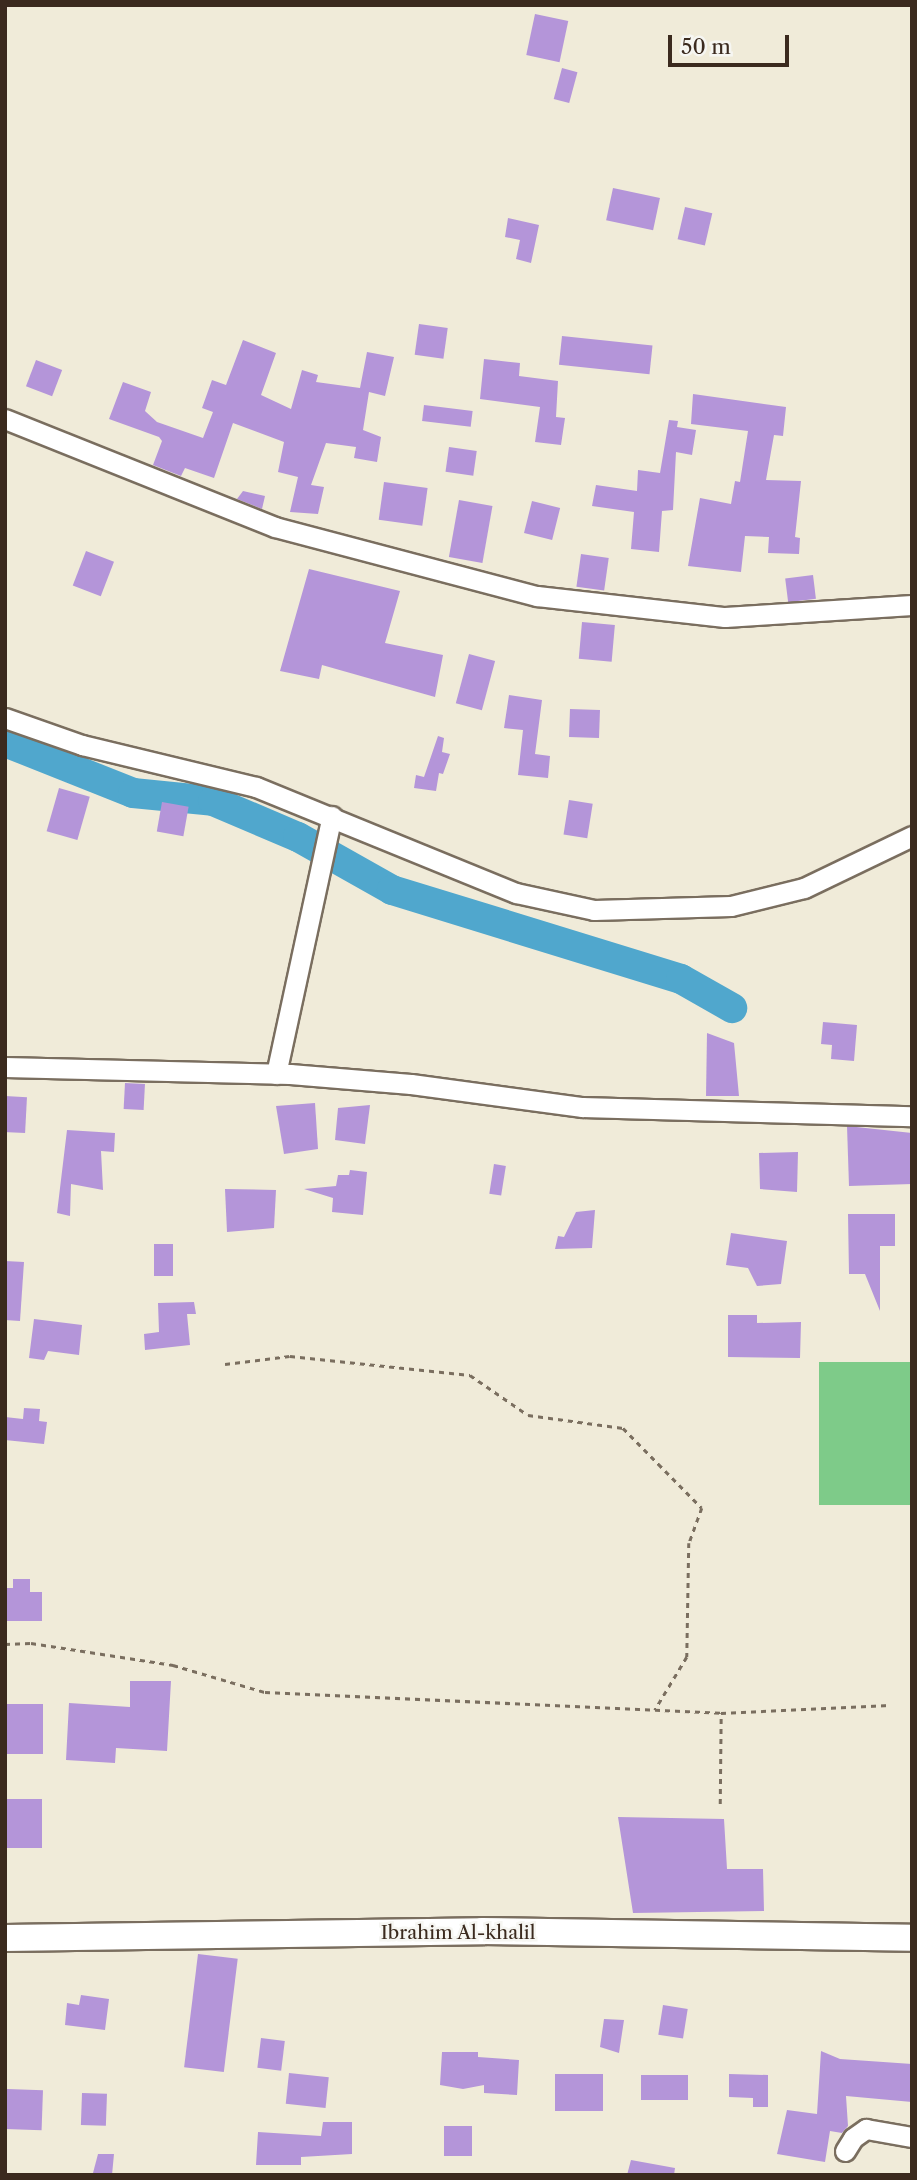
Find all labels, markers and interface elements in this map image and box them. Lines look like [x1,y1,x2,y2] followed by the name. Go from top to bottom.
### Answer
[672,21,793,65] scale bar
[681,34,731,59] text: 50 m
[380,1922,536,1944] street label: Ibrahim Al-khalil

